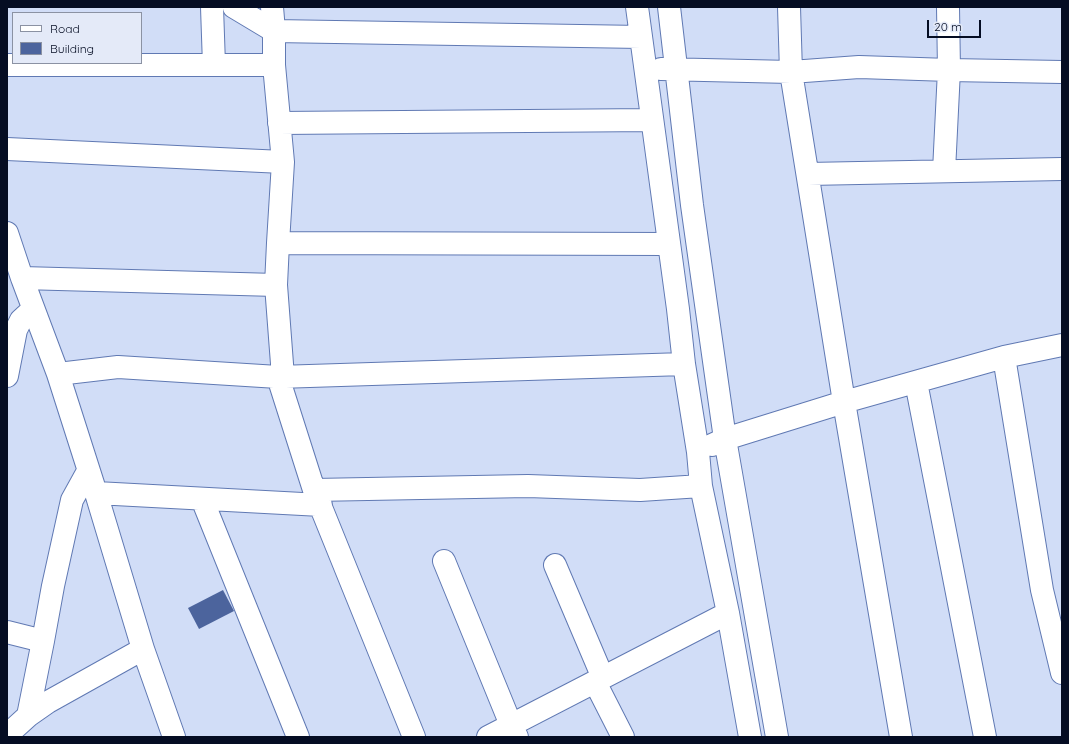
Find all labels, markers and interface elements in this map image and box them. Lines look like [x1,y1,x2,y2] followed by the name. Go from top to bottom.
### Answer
[12,12,142,64] legend
[929,12,983,38] scale bar
[934,19,962,34] text: 20 m
[50,21,80,36] text: Road
[50,41,94,56] text: Building

